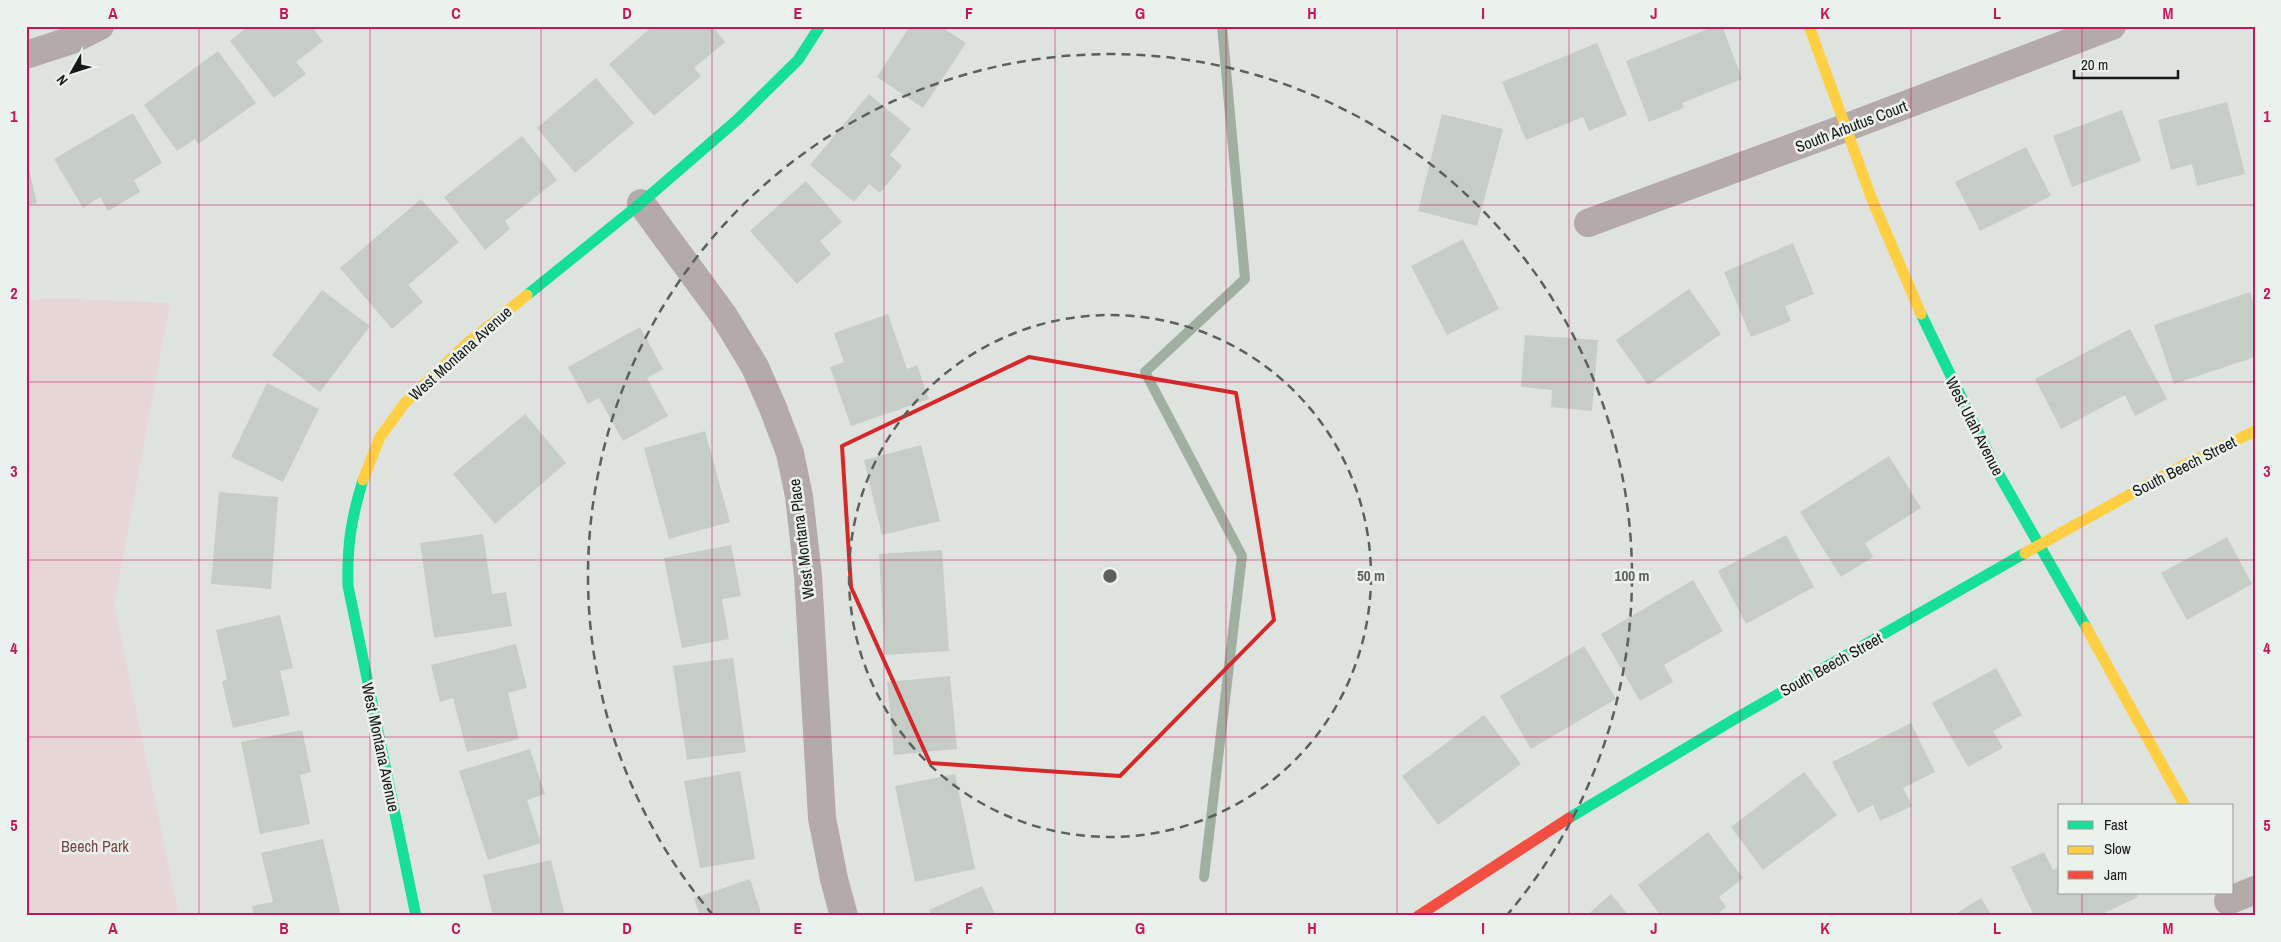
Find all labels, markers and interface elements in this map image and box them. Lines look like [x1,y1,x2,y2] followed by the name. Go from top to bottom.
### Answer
[108,2,118,24] text: A
[279,2,289,24] text: B
[451,2,461,24] text: C
[622,2,632,24] text: D
[794,2,803,24] text: E
[965,2,973,24] text: F
[1135,2,1145,24] text: G
[1307,2,1317,24] text: H
[1481,2,1485,24] text: I
[1650,2,1658,24] text: J
[1820,2,1830,24] text: K
[1993,2,2001,24] text: L
[2163,2,2174,24] text: M
[48,48,98,98] north arrow
[2074,48,2177,80] scale bar
[2081,54,2108,75] text: 20 m
[52,71,72,89] text: N
[1792,94,1910,157] street label: South Arbutus Court
[10,105,18,127] text: 1
[2263,105,2271,127] text: 1
[10,282,18,304] text: 2
[2263,282,2271,304] text: 2
[404,301,516,405] street label: West Montana Avenue
[1941,373,2009,479] street label: West Utah Avenue
[2128,430,2240,502] street label: South Beech Street
[10,460,18,482] text: 3
[2263,460,2271,482] text: 3
[783,478,819,600] street label: West Montana Place
[1357,565,1385,586] text: 50 m
[1615,565,1649,586] text: 100 m
[1101,567,1119,585] centre of rings
[1776,627,1886,701] street label: South Beech Street
[10,637,18,659] text: 4
[2263,637,2271,659] text: 4
[357,680,405,814] street label: West Montana Avenue
[2058,804,2234,894] legend
[10,814,18,836] text: 5
[2104,814,2128,835] text: Fast
[2263,814,2271,836] text: 5
[61,835,129,857] park label: Beech Park
[2104,838,2131,859] text: Slow
[2104,864,2127,885] text: Jam
[108,917,118,939] text: A
[279,917,289,939] text: B
[451,917,461,939] text: C
[622,917,632,939] text: D
[794,917,803,939] text: E
[965,917,973,939] text: F
[1135,917,1145,939] text: G
[1307,917,1317,939] text: H
[1481,917,1485,939] text: I
[1650,917,1658,939] text: J
[1820,917,1830,939] text: K
[1993,917,2001,939] text: L
[2163,917,2174,939] text: M

